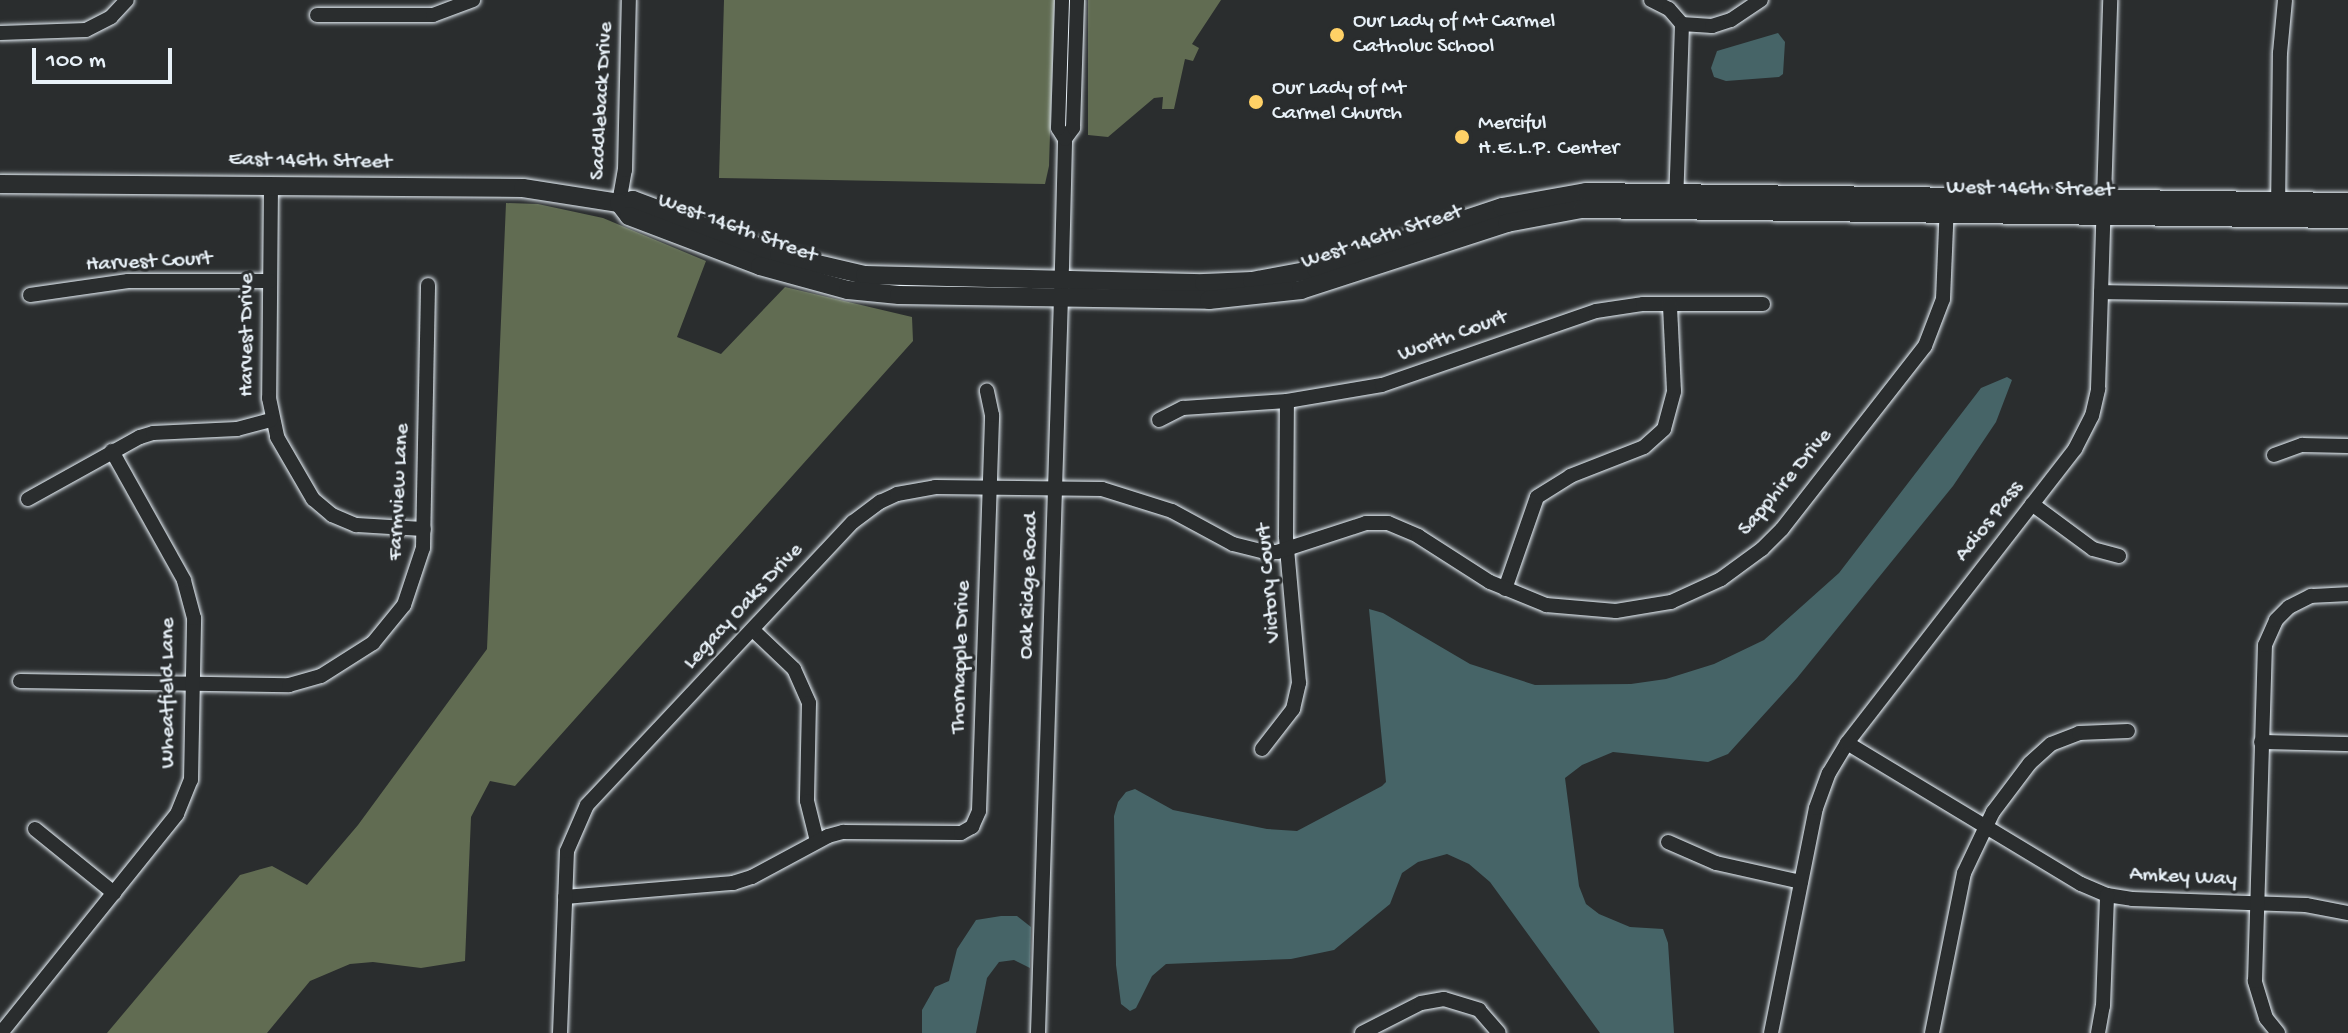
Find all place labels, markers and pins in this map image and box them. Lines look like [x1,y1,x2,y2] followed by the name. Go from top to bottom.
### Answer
[1353,9,1555,60] place label: Our Lady of Mt Carmel Catholuc School
[1328,26,1346,44] marker: Our Lady of Mt Carmel Catholuc School
[1272,76,1405,128] place label: Our Lady of Mt Carmel Church
[1247,93,1265,111] marker: Our Lady of Mt Carmel Church
[1478,111,1619,162] place label: Merciful H.E.L.P. Center
[1453,128,1471,146] marker: Merciful H.E.L.P. Center

